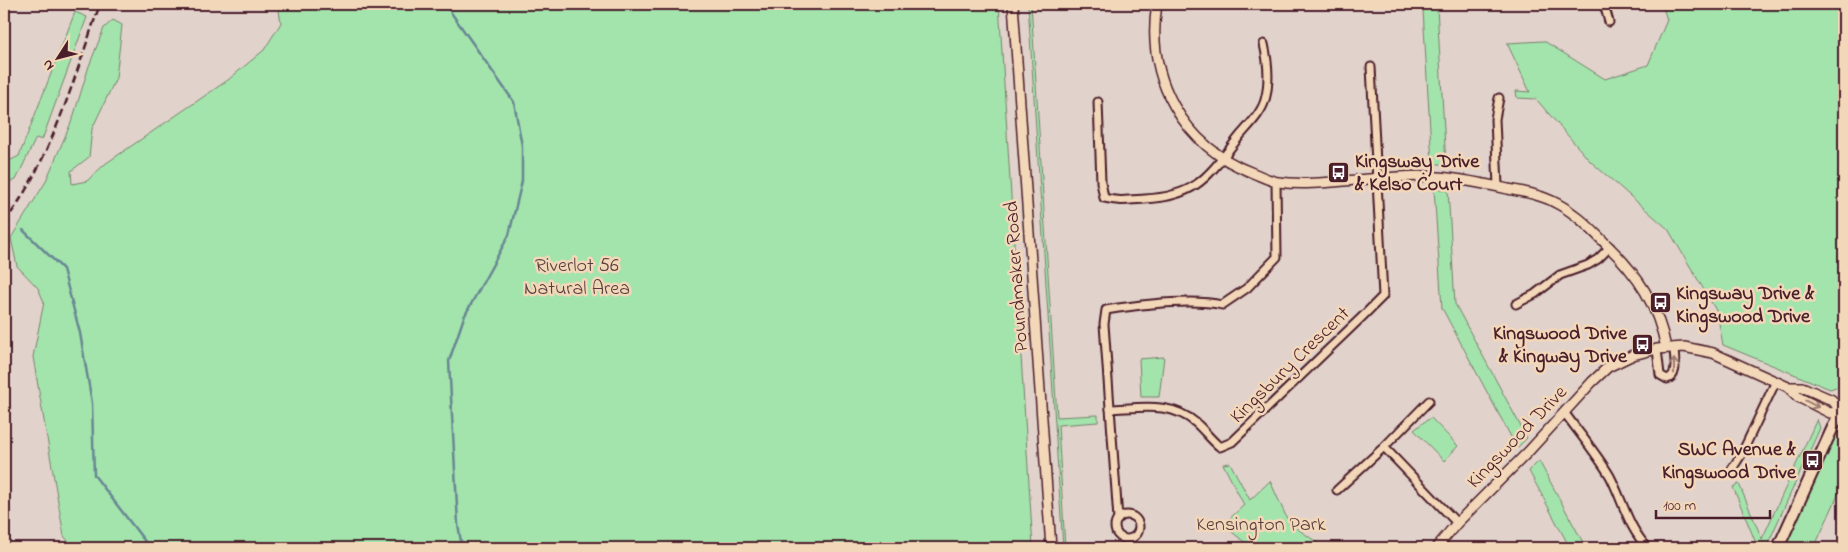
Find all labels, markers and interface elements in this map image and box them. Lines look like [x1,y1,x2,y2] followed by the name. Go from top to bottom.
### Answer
[32,32,82,82] north arrow
[37,55,60,75] text: N
[1354,148,1480,200] place label: Kingsway Drive & Kelso Court
[1327,160,1351,184] bus stop icon: Kingsway Drive & Kelso Court
[998,200,1037,354] street label: Poundmaker Road
[524,252,630,304] park label: Riverlot 56 Natural Area
[1676,280,1815,333] place label: Kingsway Drive & Kingswood Drive
[1648,291,1672,315] bus stop icon: Kingsway Drive & Kingswood Drive
[1224,301,1358,432] street label: Kingsbury Crescent
[1493,320,1628,373] place label: Kingswood Drive & Kingway Drive
[1631,332,1655,356] bus stop icon: Kingswood Drive & Kingway Drive
[1669,358,1679,374] one-way arrow
[1461,379,1576,497] street label: Kingswood Drive
[1805,399,1820,409] one-way arrow
[1662,436,1797,489] place label: SWC Avenue & Kingswood Drive
[1800,448,1824,472] bus stop icon: SWC Avenue & Kingswood Drive
[1656,487,1769,519] scale bar
[1663,495,1696,517] text: 100 m
[1196,511,1326,541] park label: Kensington Park

